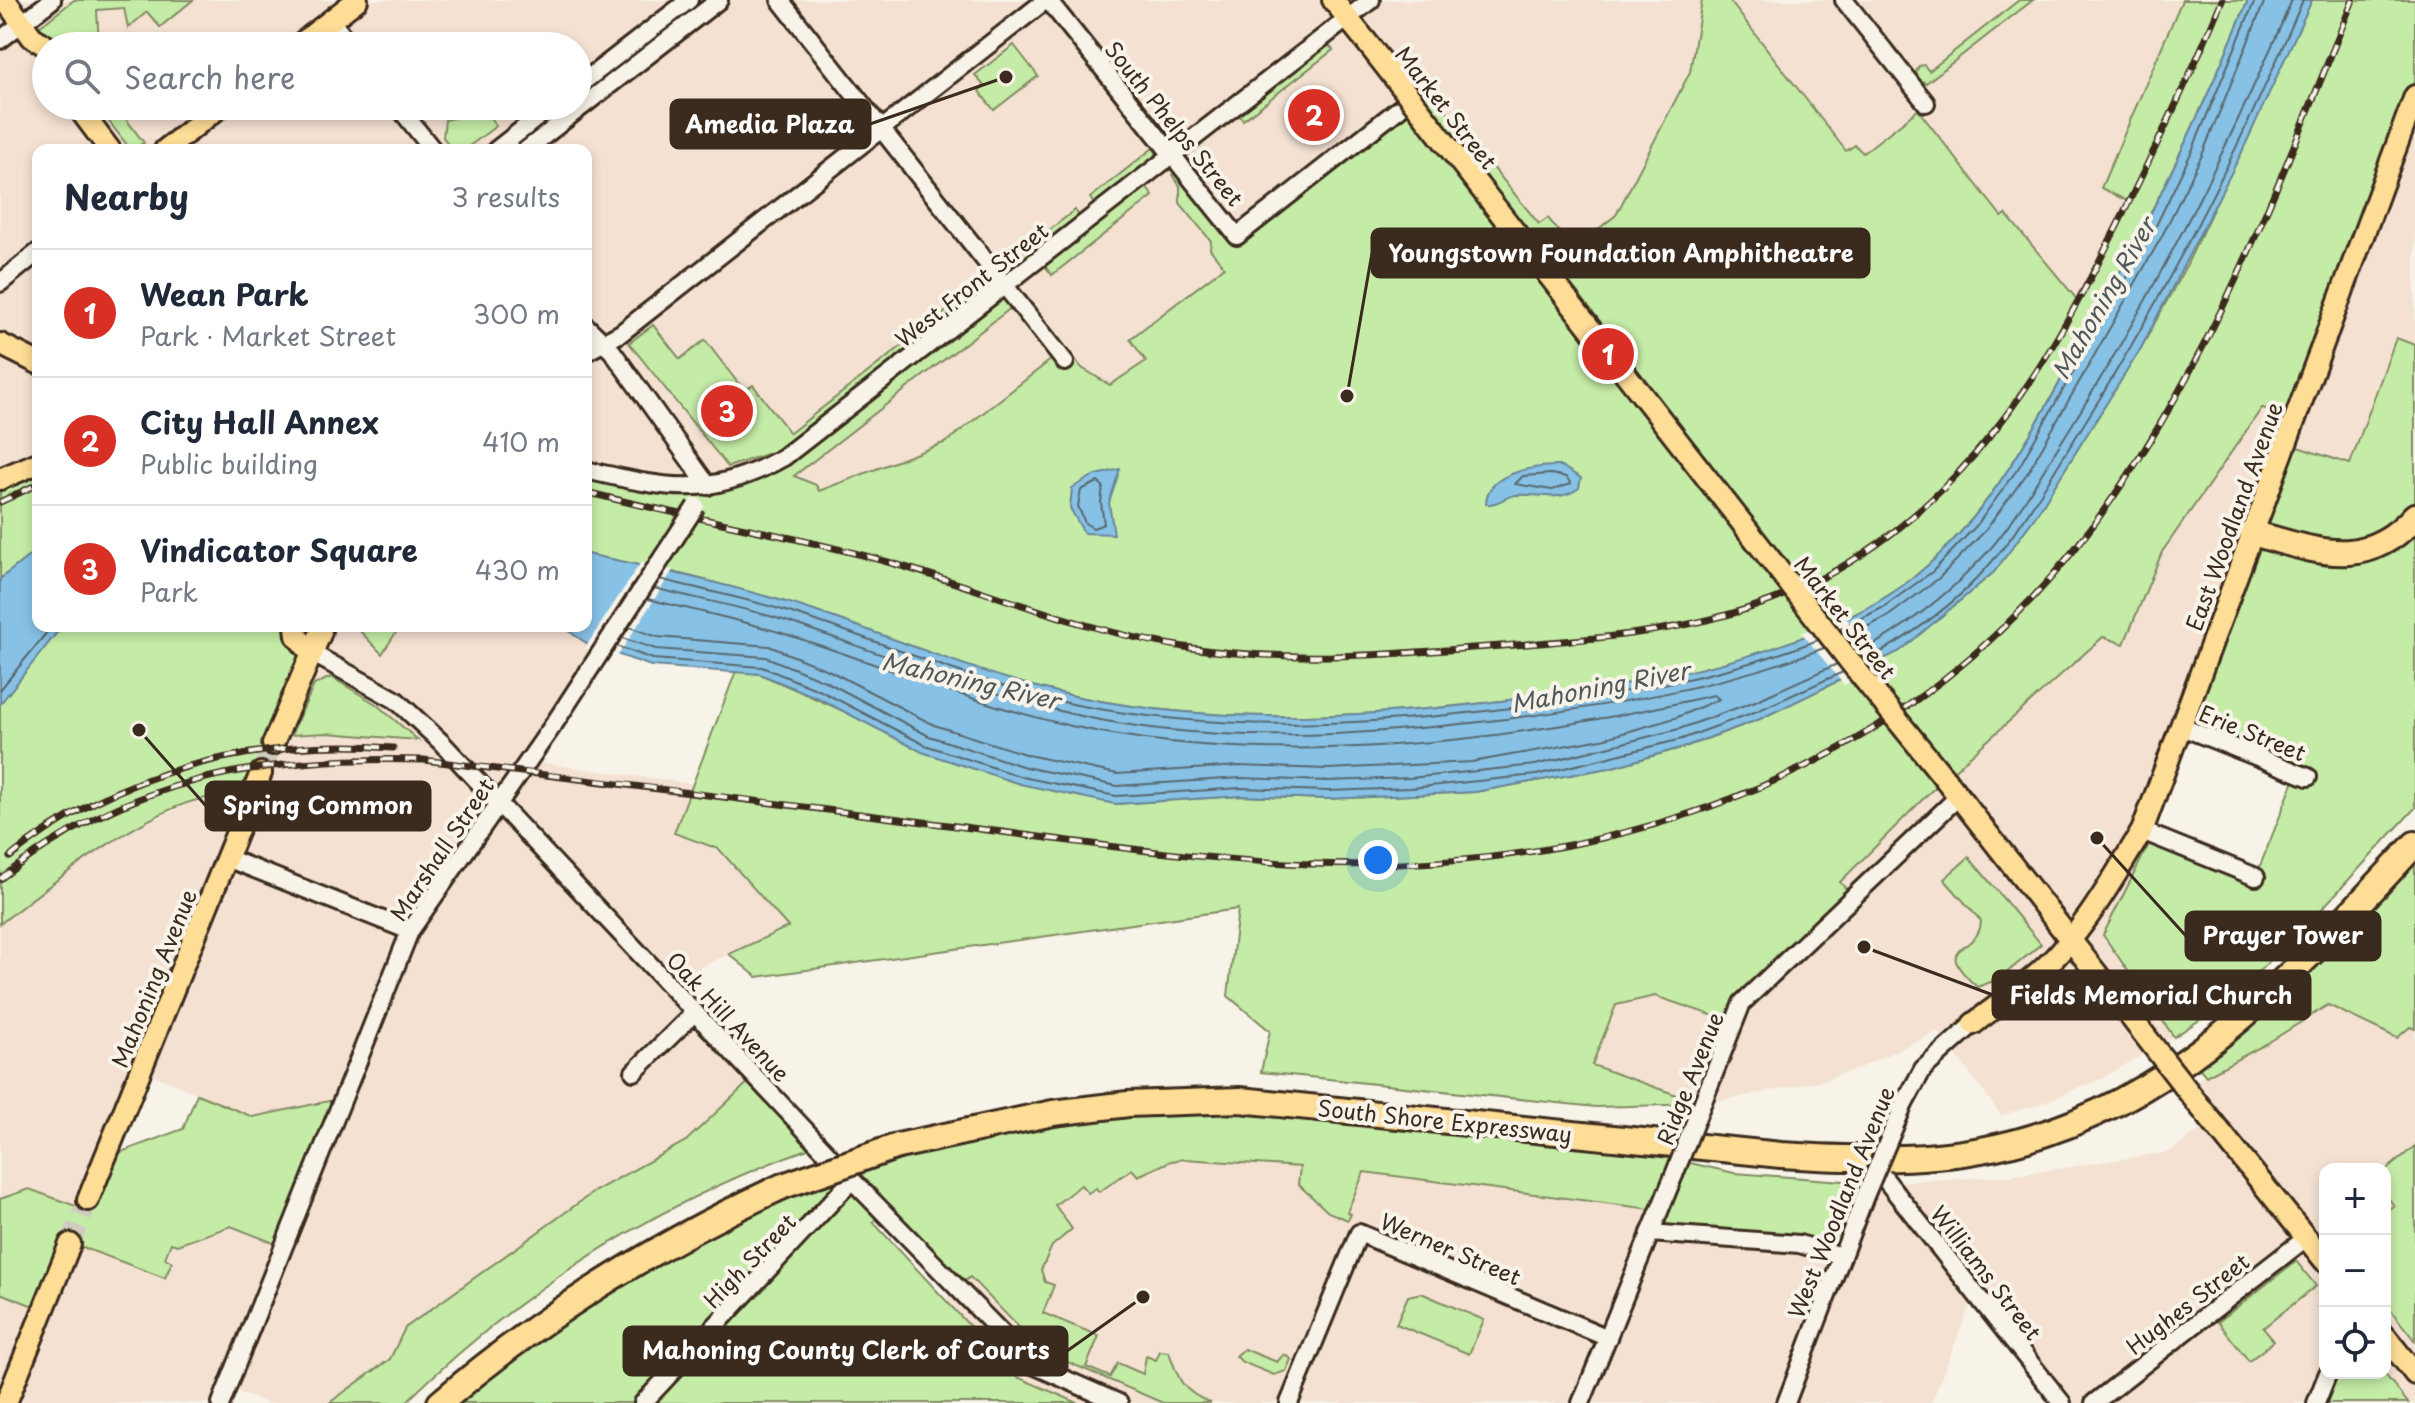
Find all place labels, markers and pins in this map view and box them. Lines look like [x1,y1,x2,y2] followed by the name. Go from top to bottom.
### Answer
[1288,85,1340,145] pin: 2
[671,100,870,148] callout: Amedia Plaza
[1372,229,1869,277] callout: Youngstown Foundation Amphitheatre
[1582,324,1634,384] pin: 1
[701,381,753,441] pin: 3
[206,782,430,830] callout: Spring Common
[2186,912,2380,960] callout: Prayer Tower
[1993,971,2310,1019] callout: Fields Memorial Church
[624,1327,1067,1375] callout: Mahoning County Clerk of Courts

